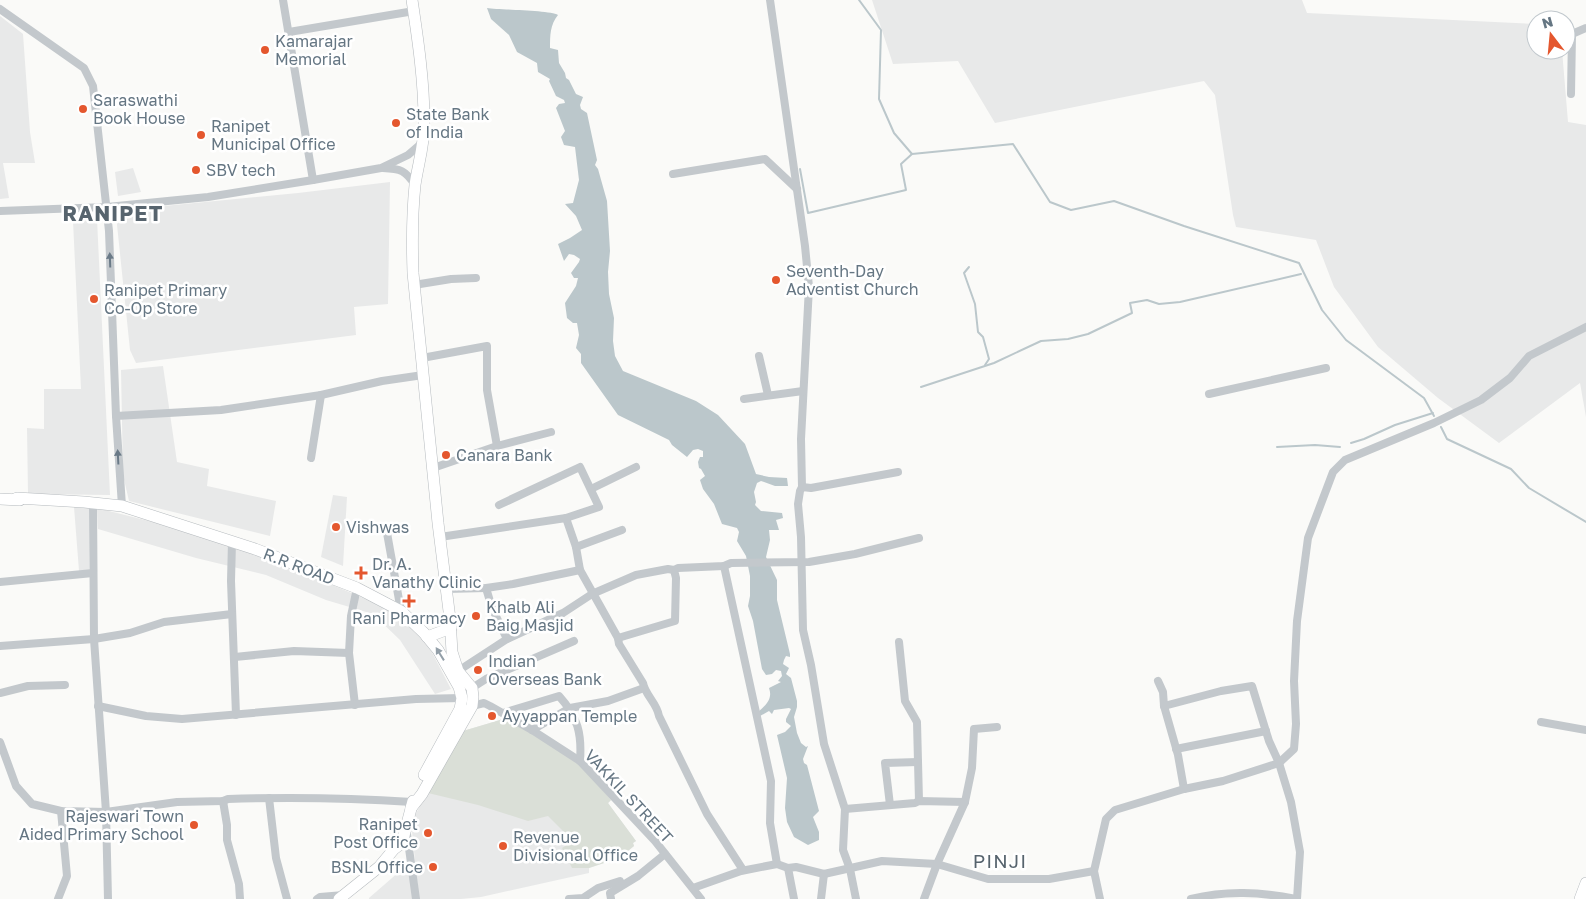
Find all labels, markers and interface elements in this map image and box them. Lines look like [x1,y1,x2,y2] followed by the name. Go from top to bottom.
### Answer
[1526,10,1576,60] north arrow
[1540,12,1555,32] text: N
[275,31,353,69] place label: Kamarajar Memorial
[259,44,271,56] marker: Kamarajar Memorial
[93,90,185,128] place label: Saraswathi Book House
[77,103,89,115] marker: Saraswathi Book House
[406,104,490,142] place label: State Bank of India
[211,116,336,154] place label: Ranipet Municipal Office
[390,117,402,129] marker: State Bank of India
[195,129,207,141] marker: Ranipet Municipal Office
[206,160,276,180] place label: SBV tech
[190,164,202,176] marker: SBV tech
[63,200,163,226] district label: RANIPET
[106,252,114,268] one-way arrow
[786,261,919,299] place label: Seventh-Day Adventist Church
[770,274,782,286] marker: Seventh-Day Adventist Church
[104,280,227,318] place label: Ranipet Primary Co-Op Store
[88,293,100,305] marker: Ranipet Primary Co-Op Store
[456,445,553,465] place label: Canara Bank
[114,449,122,465] one-way arrow
[440,449,452,461] marker: Canara Bank
[346,517,409,537] place label: Vishwas
[330,521,342,533] marker: Vishwas
[260,543,338,589] street label: R.R ROAD
[372,554,482,592] place label: Dr. A. Vanathy Clinic
[354,566,368,580] marker: Dr. A. Vanathy Clinic
[403,595,415,607] marker: Rani Pharmacy
[486,597,574,635] place label: Khalb Ali Baig Masjid
[352,608,466,628] place label: Rani Pharmacy
[470,610,482,622] marker: Khalb Ali Baig Masjid
[435,648,445,661] one-way arrow
[488,651,602,689] place label: Indian Overseas Bank
[472,664,484,676] marker: Indian Overseas Bank
[502,706,637,726] place label: Ayyappan Temple
[486,710,498,722] marker: Ayyappan Temple
[581,745,678,847] street label: VAKKIL STREET
[19,806,184,844] place label: Rajeswari Town Aided Primary School
[333,814,418,852] place label: Ranipet Post Office
[188,819,200,831] marker: Rajeswari Town Aided Primary School
[422,827,434,839] marker: Ranipet Post Office
[513,827,638,865] place label: Revenue Divisional Office
[497,840,509,852] marker: Revenue Divisional Office
[973,849,1027,872] district label: PINJI
[331,857,423,877] place label: BSNL Office
[427,861,439,873] marker: BSNL Office

